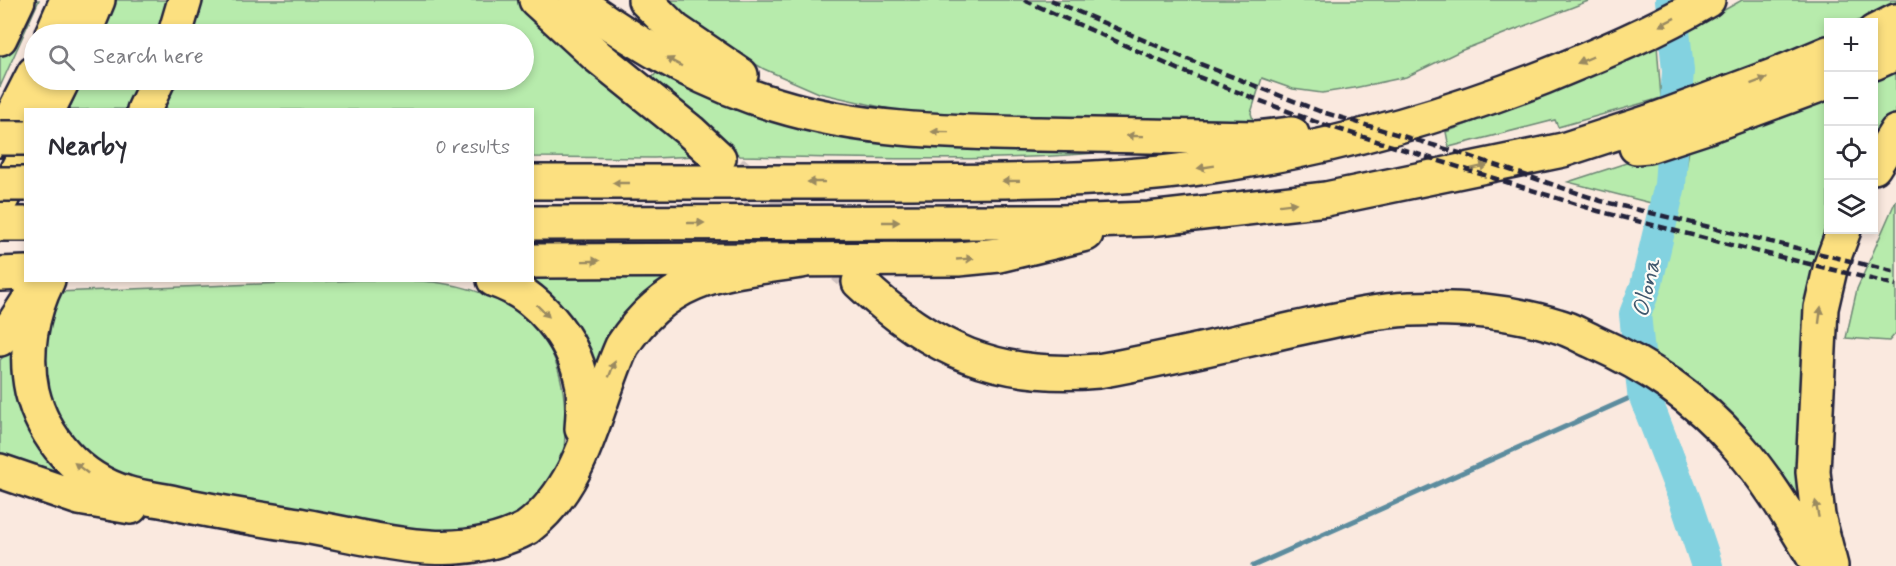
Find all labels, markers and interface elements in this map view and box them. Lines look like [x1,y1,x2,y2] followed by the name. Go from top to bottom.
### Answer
[1658,17,1676,27] one-way arrow
[1824,18,1878,234] map controls
[1824,18,1878,72] button: +
[24,24,534,90] search box
[45,41,78,74] icon: search
[93,43,204,71] text: Search here
[1575,55,1593,65] one-way arrow
[666,57,683,66] one-way arrow
[1824,72,1878,126] button: −
[1750,76,1768,86] one-way arrow
[1824,126,1878,180] button: locate
[931,127,950,137] one-way arrow
[48,130,127,164] text: Nearby
[1126,131,1145,140] one-way arrow
[436,134,510,161] text: 0 results
[1470,162,1489,171] one-way arrow
[1196,163,1215,172] one-way arrow
[1002,176,1021,185] one-way arrow
[807,177,826,187] one-way arrow
[612,178,631,188] one-way arrow
[1824,180,1878,234] button: layers
[1278,199,1297,208] one-way arrow
[881,217,900,227] one-way arrow
[686,218,705,228] one-way arrow
[956,254,975,263] one-way arrow
[1626,254,1670,321] water label: Olona
[581,256,600,266] one-way arrow
[535,304,549,318] one-way arrow
[1816,305,1825,324] one-way arrow
[607,359,617,377] one-way arrow
[73,462,88,474] one-way arrow
[1812,500,1821,519] one-way arrow

